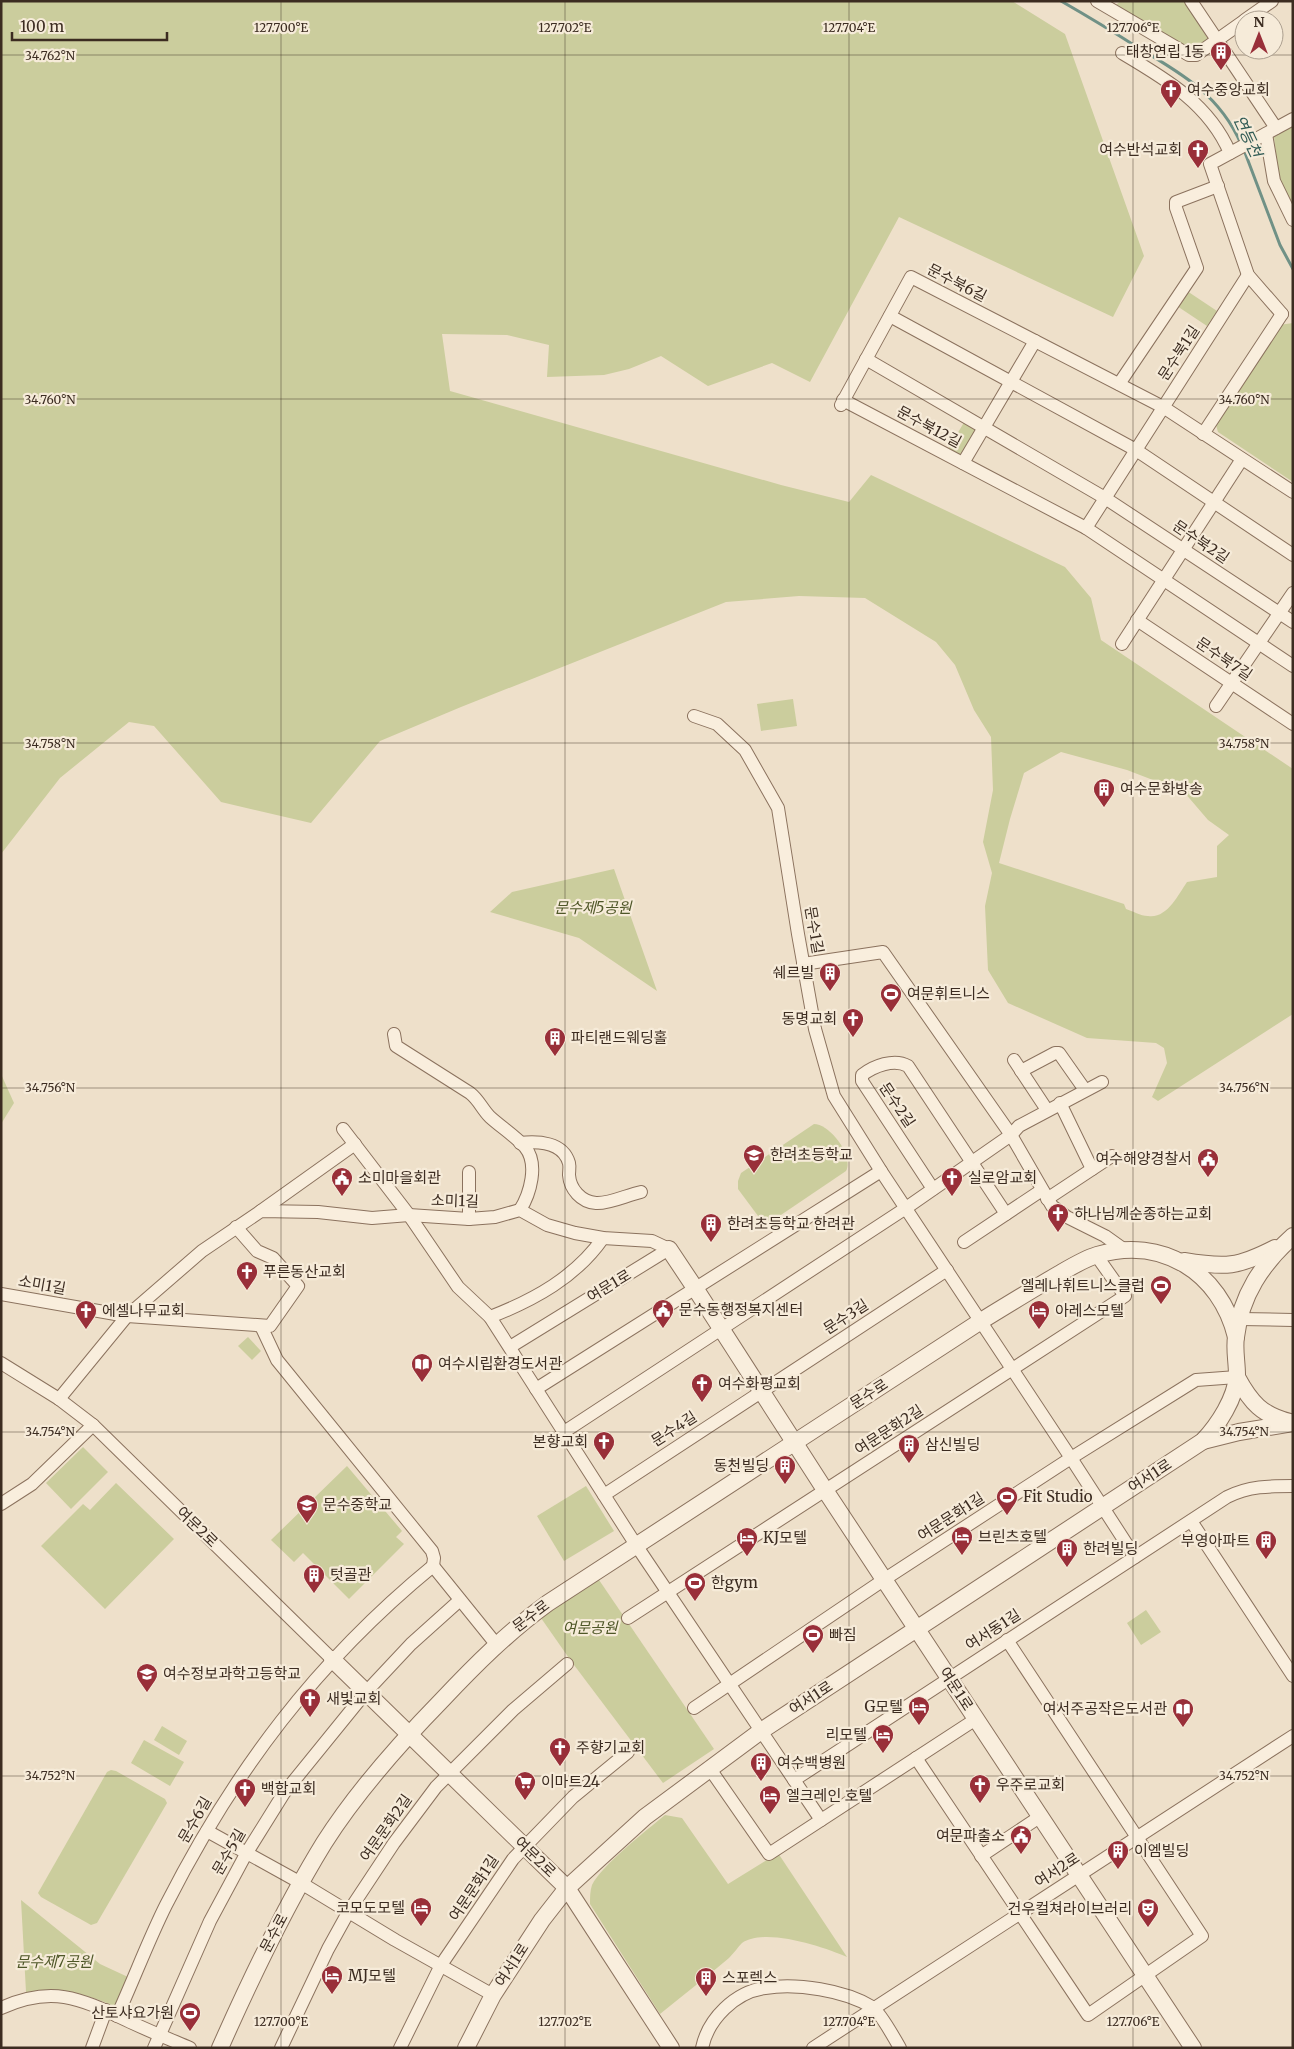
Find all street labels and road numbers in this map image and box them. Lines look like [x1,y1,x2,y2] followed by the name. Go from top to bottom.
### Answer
[924,259,990,306] street label: 문수북6길
[1154,322,1203,384] street label: 문수북1길
[894,402,965,452] street label: 문수북12길
[1169,516,1233,567] street label: 문수북2길
[1193,633,1256,684] street label: 문수북7길
[801,905,828,955] street label: 문수1길
[875,1079,919,1131] street label: 문수2길
[431,1190,479,1211] street label: 소미1길
[583,1265,634,1306] street label: 여문1로
[17,1271,67,1298] street label: 소미1길
[820,1295,872,1338] street label: 문수3길
[846,1374,891,1413] street label: 문수로
[851,1400,927,1459] street label: 여문문화2길
[647,1407,700,1450] street label: 문수4길
[1124,1454,1175,1497] street label: 여서1로
[914,1488,988,1545] street label: 여문문화1길
[173,1502,222,1551] street label: 여문2로
[508,1596,553,1636] street label: 문수로
[962,1605,1024,1654] street label: 여서동1길
[935,1663,978,1714] street label: 여문1로
[785,1676,836,1719] street label: 여서1로
[355,1790,416,1865] street label: 여문문화2길
[174,1793,215,1846] street label: 문수6길
[208,1825,249,1878] street label: 문수5길
[511,1832,560,1881] street label: 여문2로
[1030,1848,1083,1891] street label: 여서2로
[445,1851,503,1924] street label: 여문문화1길
[255,1910,292,1956] street label: 문수로
[490,1939,533,1990] street label: 여서1로

